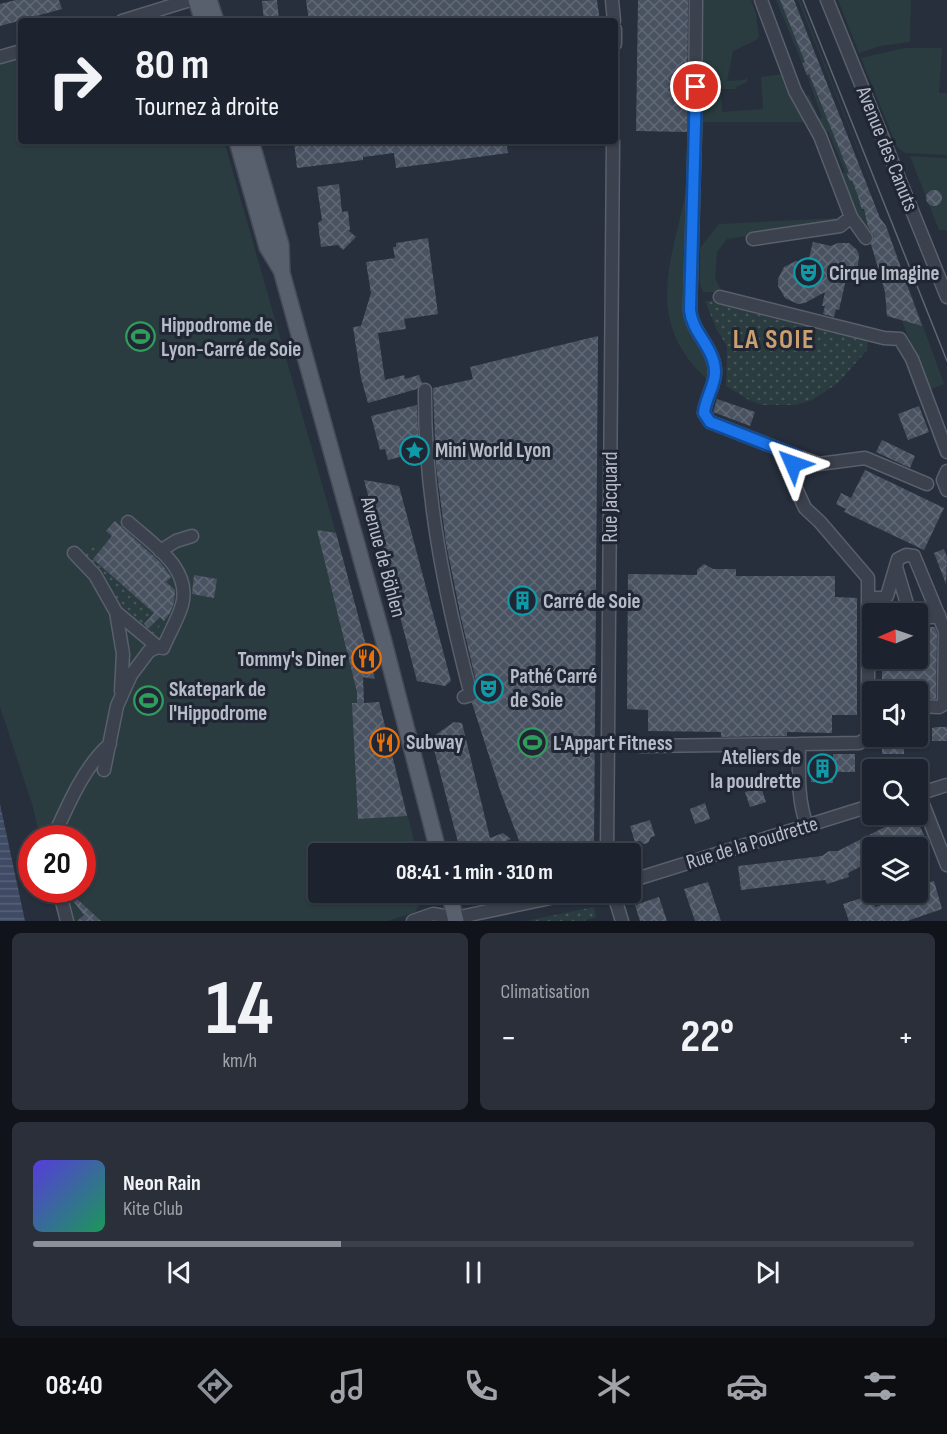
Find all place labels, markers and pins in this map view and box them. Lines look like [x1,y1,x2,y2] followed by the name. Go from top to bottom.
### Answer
[670,61,721,112] pin
[792,257,824,289] theatre icon: Cirque Imagine
[829,261,939,286] place label: Cirque Imagine
[161,313,301,362] place label: Hippodrome de Lyon-Carré de Soie
[124,321,156,353] sports icon: Hippodrome de Lyon-Carré de Soie
[398,434,430,466] place icon: Mini World Lyon
[435,438,551,463] place label: Mini World Lyon
[506,585,538,617] building icon: Carré de Soie
[543,589,640,614] place label: Carré de Soie
[351,643,383,675] restaurant icon: Tommy's Diner
[237,647,347,672] place label: Tommy's Diner
[510,664,597,713] place label: Pathé Carré de Soie
[473,672,505,704] theatre icon: Pathé Carré de Soie
[169,677,267,726] place label: Skatepark de l'Hippodrome
[132,685,164,717] sports icon: Skatepark de l'Hippodrome
[369,726,401,758] restaurant icon: Subway
[516,727,548,759] sports icon: L'Appart Fitness
[406,730,464,755] place label: Subway
[553,731,673,756] place label: L'Appart Fitness
[710,745,801,794] place label: Ateliers de la poudrette
[806,753,838,785] building icon: Ateliers de la poudrette

